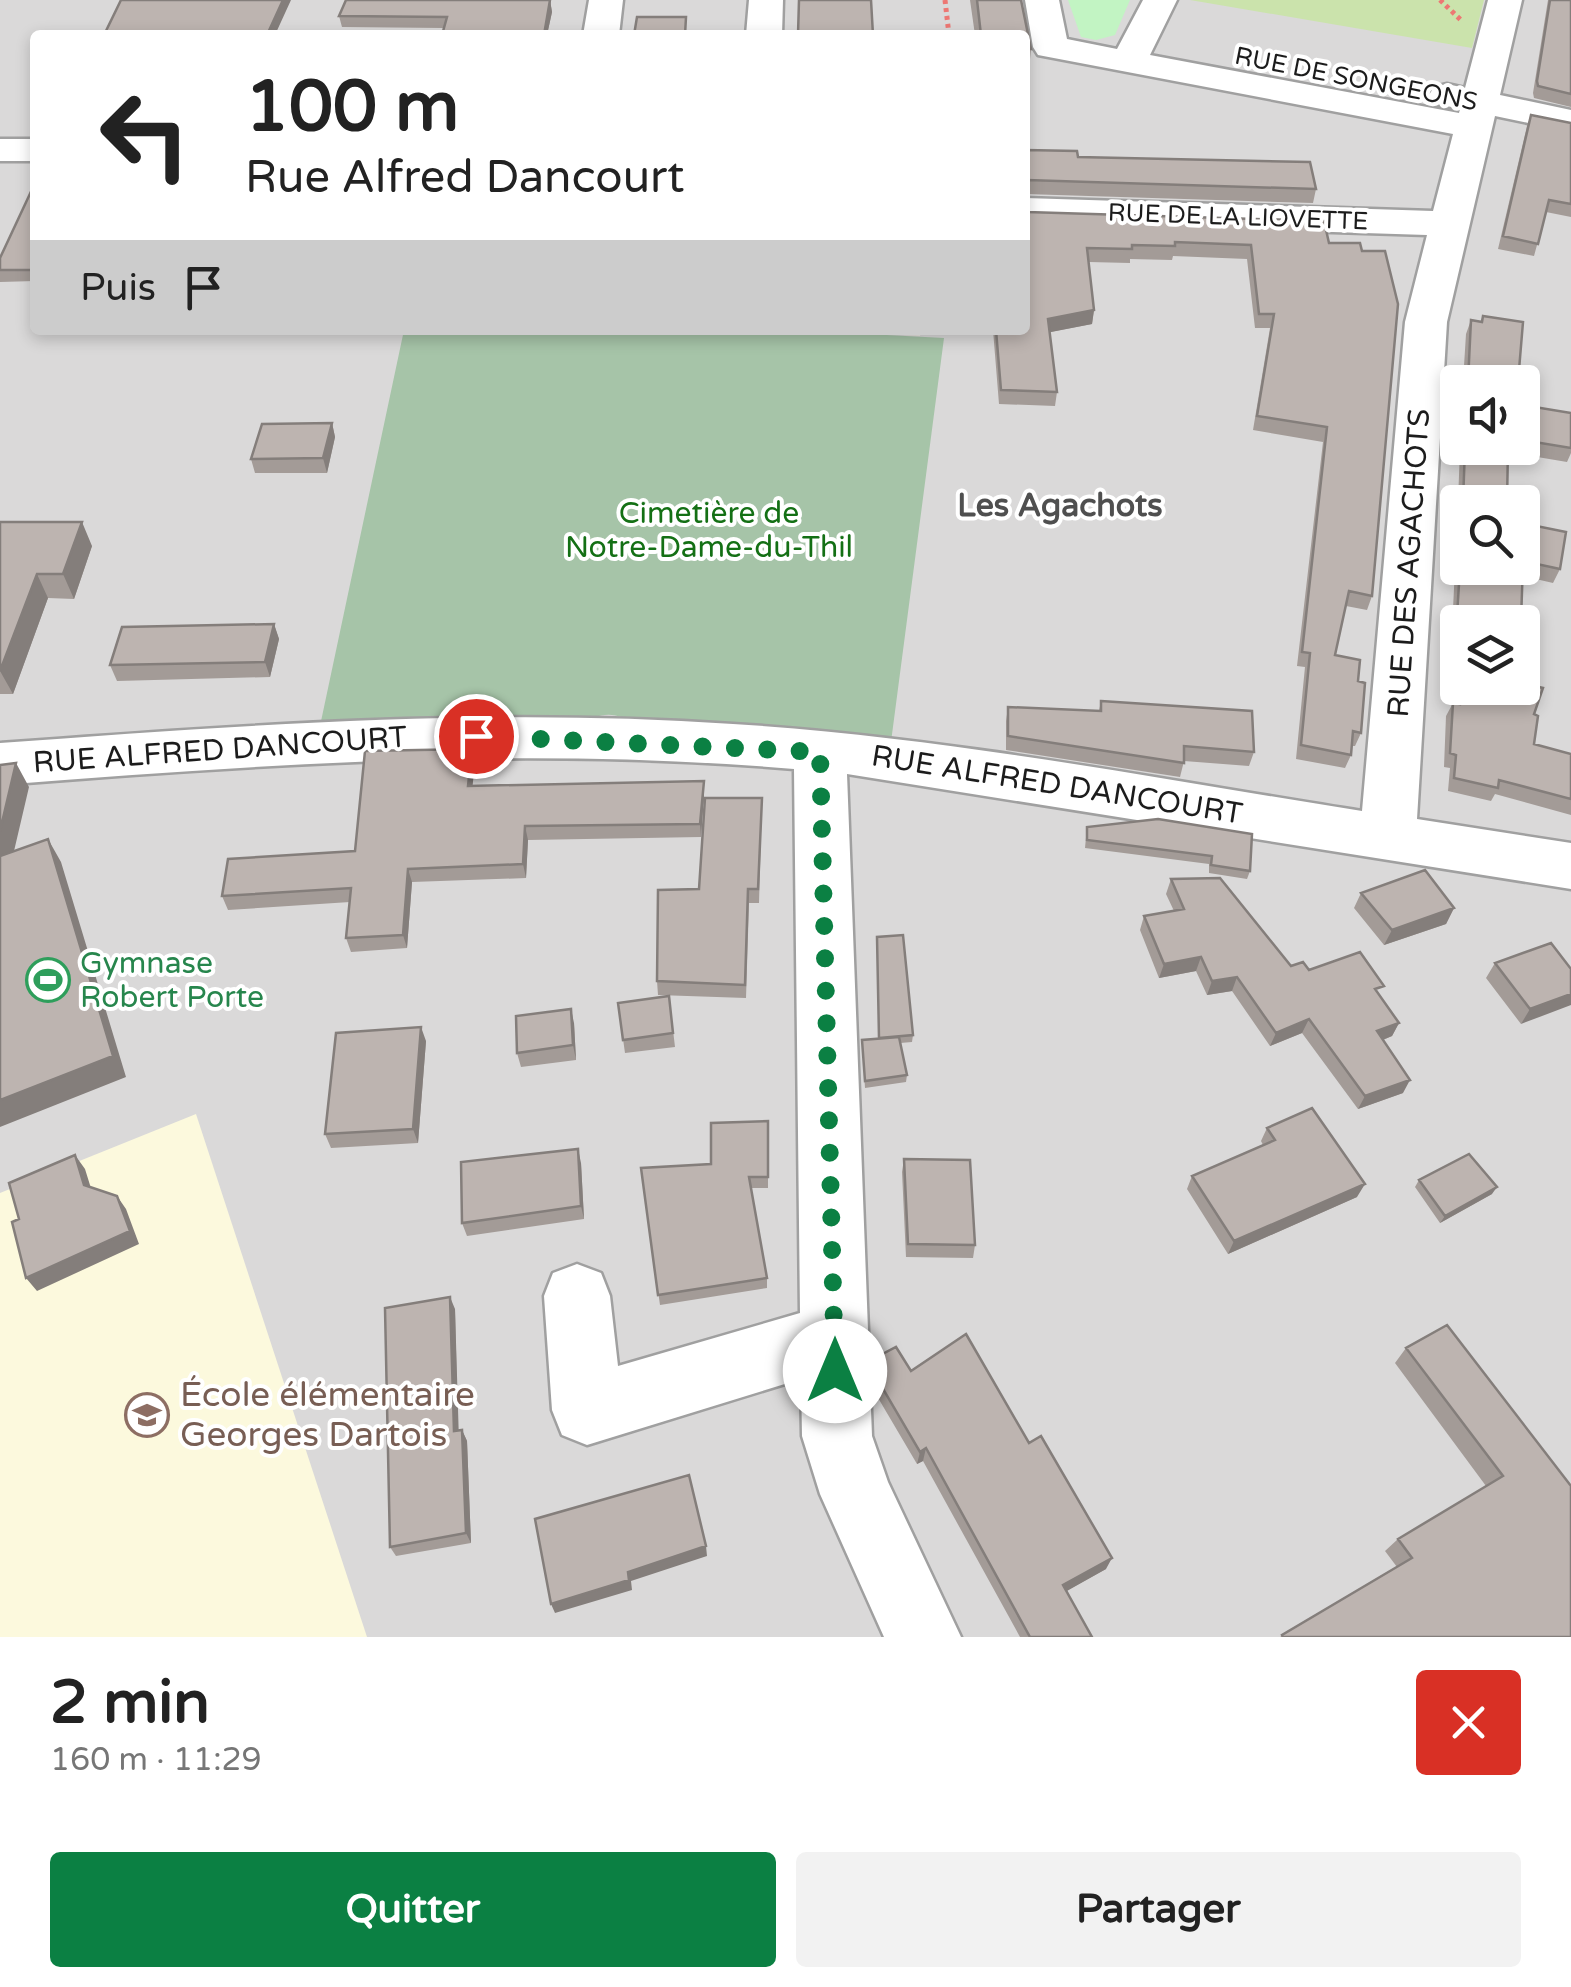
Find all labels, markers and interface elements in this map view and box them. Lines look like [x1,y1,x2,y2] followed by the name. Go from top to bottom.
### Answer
[1232,41,1480,117] street label: RUE DE SONGEONS
[245,66,459,150] text: 100 m
[80,70,210,200] icon: left
[245,151,684,205] text: Rue Alfred Dancourt
[1107,197,1369,237] street label: RUE DE LA LIOVETTE
[176,260,231,315] icon: arrive
[80,265,156,311] text: Puis
[1440,365,1540,705] map controls
[1440,365,1540,465] button: sound
[1380,407,1438,719] street label: RUE DES AGACHOTS
[1440,485,1540,585] button: search
[957,487,1163,525] district label: Les Agachots
[565,495,853,566] park label: Cimetière de Notre-Dame-du-Thil
[1440,605,1540,705] button: layers
[434,694,519,779] pin
[449,709,504,764] icon: arrive
[32,718,408,782] street label: RUE ALFRED DANCOURT
[869,737,1245,833] street label: RUE ALFRED DANCOURT
[80,945,264,1016] place label: Gymnase Robert Porte
[25,957,71,1003] sports icon: Gymnase Robert Porte
[783,1319,887,1423] position arrow
[180,1374,475,1456] place label: École élémentaire Georges Dartois
[124,1392,170,1438] school or university icon: École élémentaire Georges Dartois
[50,1667,210,1739] text: 2 min
[1416,1670,1521,1775] button: close
[50,1741,262,1779] text: 160 m · 11:29
[50,1852,776,1967] button: Quitter
[796,1852,1521,1967] button: Partager

